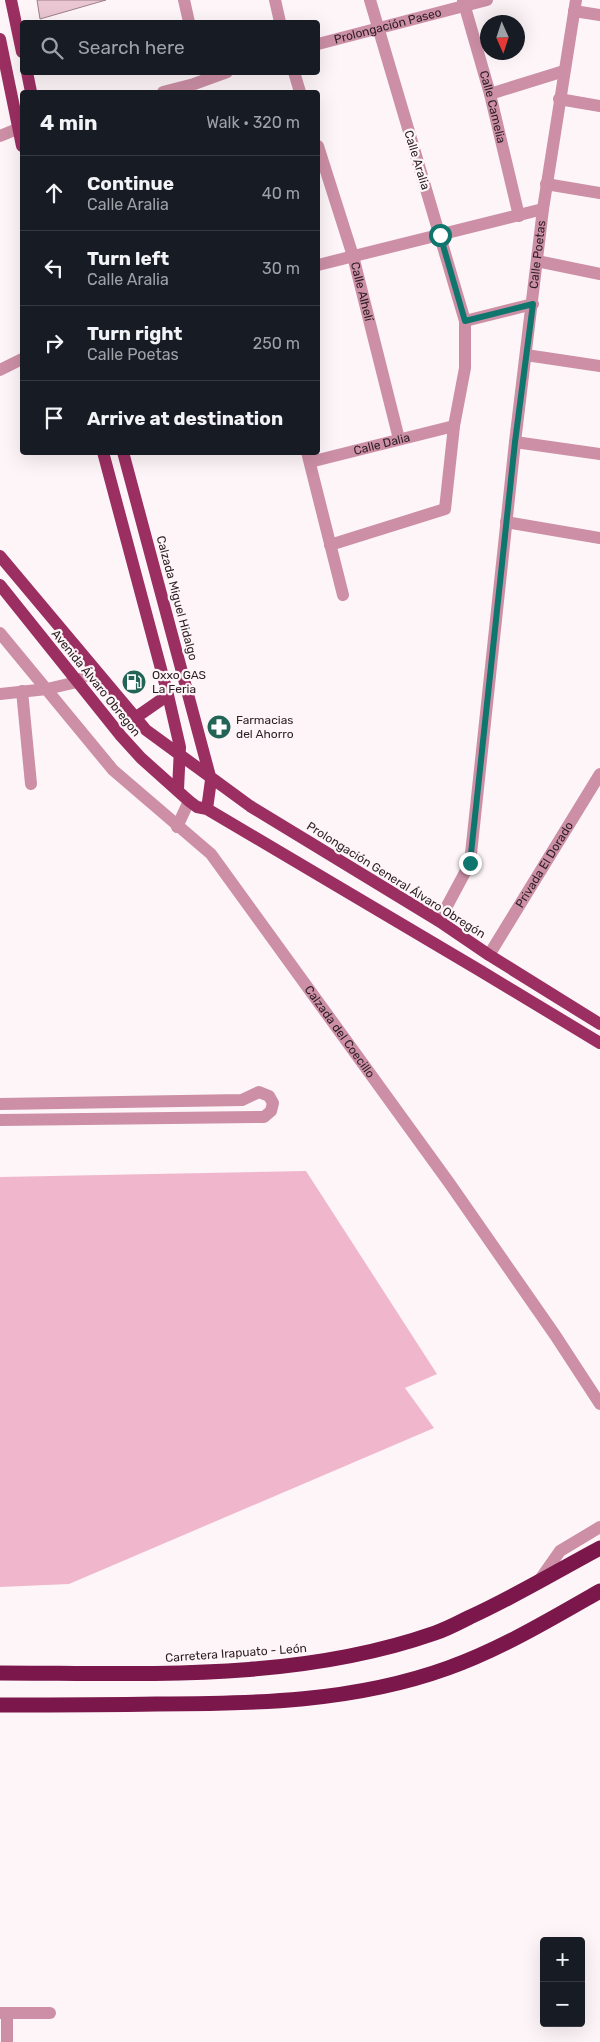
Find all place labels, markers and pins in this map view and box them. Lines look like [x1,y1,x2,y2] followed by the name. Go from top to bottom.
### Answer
[152,668,206,696] place label: Oxxo GAS La Feria
[121,669,147,695] fuel station icon: Oxxo GAS La Feria
[236,713,294,741] place label: Farmacias del Ahorro
[206,714,232,740] pharmacy icon: Farmacias del Ahorro

